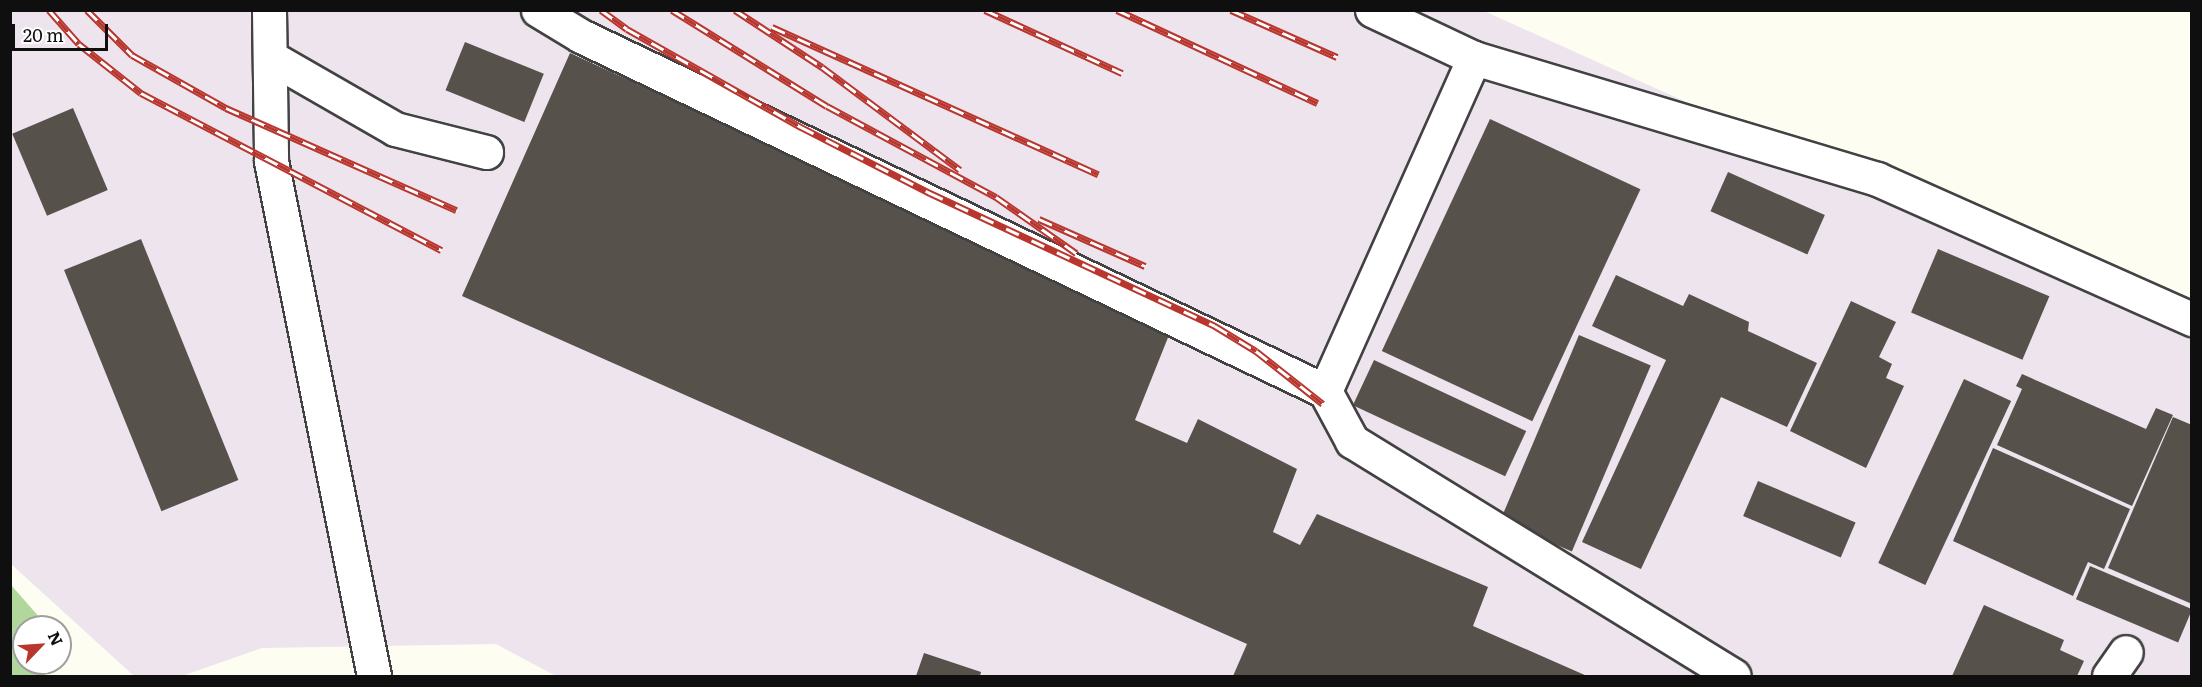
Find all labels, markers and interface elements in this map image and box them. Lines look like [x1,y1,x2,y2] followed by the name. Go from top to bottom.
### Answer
[15,12,111,50] scale bar
[23,21,64,48] text: 20 m
[12,615,72,675] north arrow
[43,627,70,649] text: N

